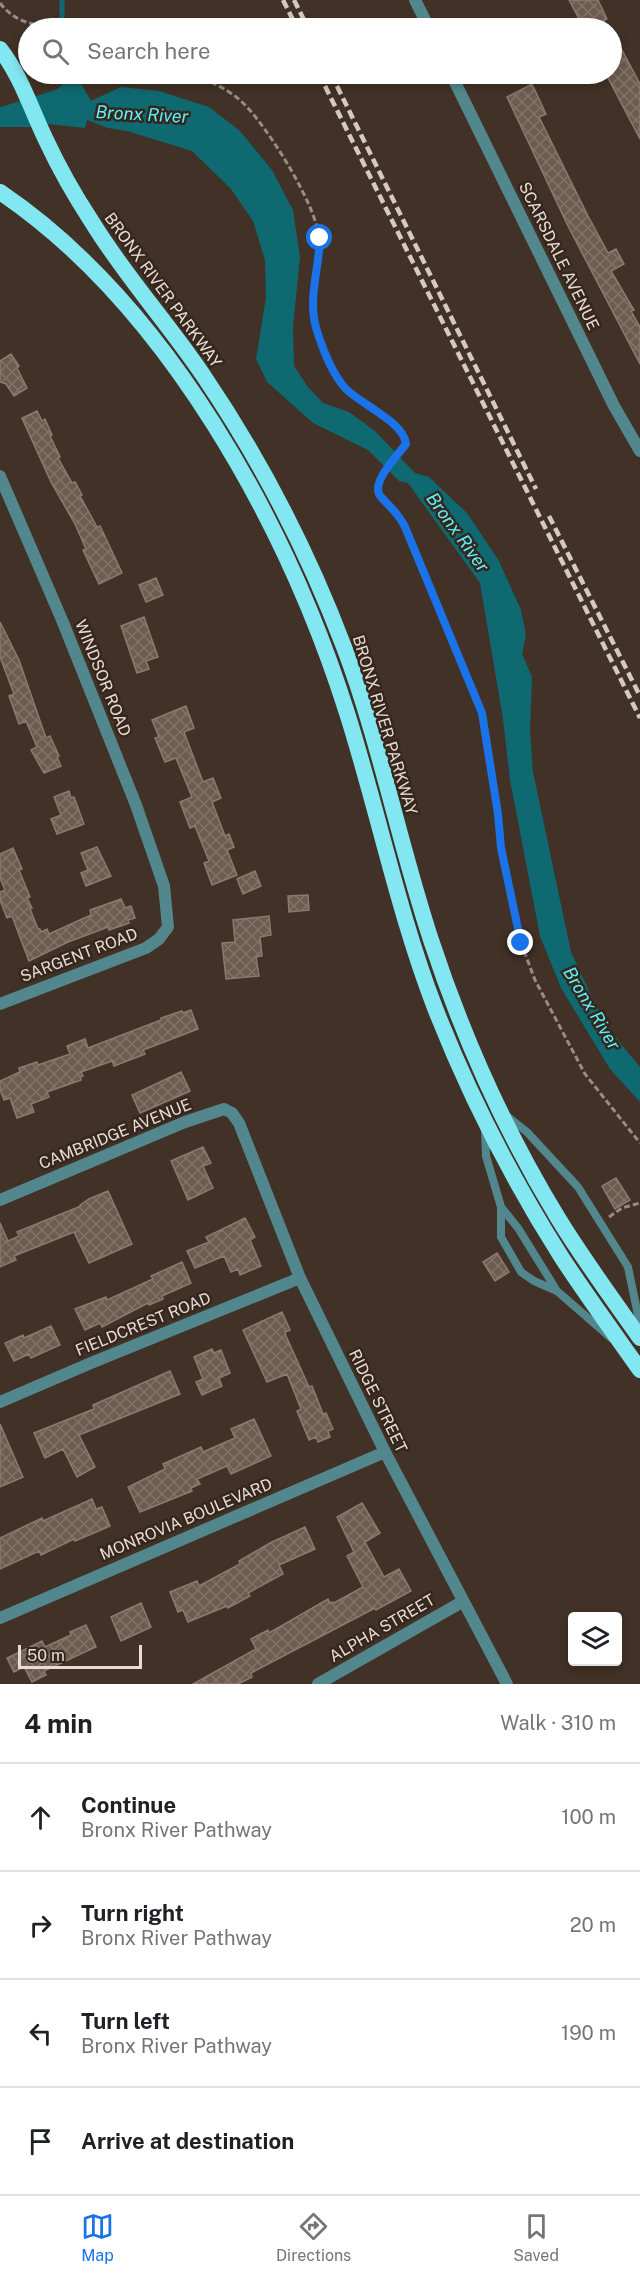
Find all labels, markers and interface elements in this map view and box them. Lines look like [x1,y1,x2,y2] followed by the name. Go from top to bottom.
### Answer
[18,18,622,84] search box
[39,35,72,68] icon: search
[87,38,211,64] text: Search here
[95,101,189,127] water label: Bronx River
[515,179,603,333] street label: SCARSDALE AVENUE
[100,209,226,371] street label: BRONX RIVER PARKWAY
[306,224,332,250] route start
[422,488,494,576] water label: Bronx River
[71,617,135,739] street label: WINDSOR ROAD
[349,633,421,817] street label: BRONX RIVER PARKWAY
[18,924,140,986] street label: SARGENT ROAD
[507,929,533,955] route end
[559,963,625,1053] water label: Bronx River
[36,1095,194,1173] street label: CAMBRIDGE AVENUE
[73,1288,213,1360] street label: FIELDCREST ROAD
[345,1346,411,1456] street label: RIDGE STREET
[97,1474,275,1564] street label: MONROVIA BOULEVARD
[326,1590,439,1666] street label: ALPHA STREET
[568,1612,622,1666] map controls
[568,1612,622,1666] button: layers
[18,1642,142,1670] scale bar
[27,1646,65,1665] text: 50 m
[24,1708,93,1739] text: 4 min
[500,1711,616,1735] text: Walk · 310 m
[81,1792,176,1818] text: Continue
[24,1801,57,1834] icon: ahead
[561,1805,616,1829] text: 100 m
[81,1818,272,1842] text: Bronx River Pathway
[81,1900,184,1926] text: Turn right
[24,1909,57,1942] icon: right
[570,1913,616,1937] text: 20 m
[81,1926,272,1950] text: Bronx River Pathway
[81,2008,170,2034] text: Turn left
[24,2017,57,2050] icon: left
[561,2021,616,2045] text: 190 m
[81,2034,272,2058] text: Bronx River Pathway
[24,2125,57,2158] icon: arrive
[81,2128,294,2154] text: Arrive at destination
[81,2210,114,2265] tab: Map
[276,2210,351,2265] tab: Directions
[513,2210,559,2265] tab: Saved

